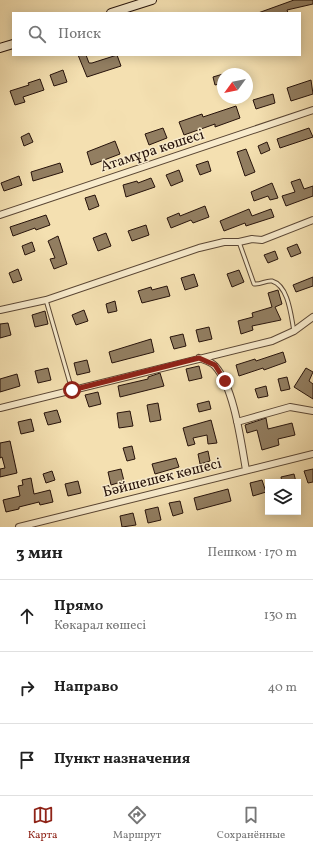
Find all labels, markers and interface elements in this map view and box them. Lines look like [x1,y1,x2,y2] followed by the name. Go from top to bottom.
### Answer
[12,12,301,56] search box
[26,23,48,45] icon: search
[58,24,101,45] text: Поиск
[217,68,253,104] north arrow
[98,125,207,178] street label: Атамұра көшесі
[216,372,234,390] route end
[63,381,81,399] route start
[101,453,224,503] street label: Бәйшешек көшесі
[265,479,301,515] map controls
[265,479,301,515] button: layers
[16,542,63,565] text: 3 мин
[208,544,297,562] text: Пешком · 170 m
[54,596,103,617] text: Прямо
[16,605,38,627] icon: ahead
[264,607,297,625] text: 130 m
[54,617,146,635] text: Көкарал көшесі
[16,677,38,699] icon: right
[54,677,118,698] text: Направо
[268,679,297,697] text: 40 m
[16,749,38,771] icon: arrive
[54,749,190,770] text: Пункт назначения
[28,804,58,843] tab: Карта
[113,804,161,843] tab: Маршрут
[217,804,285,843] tab: Сохранённые

